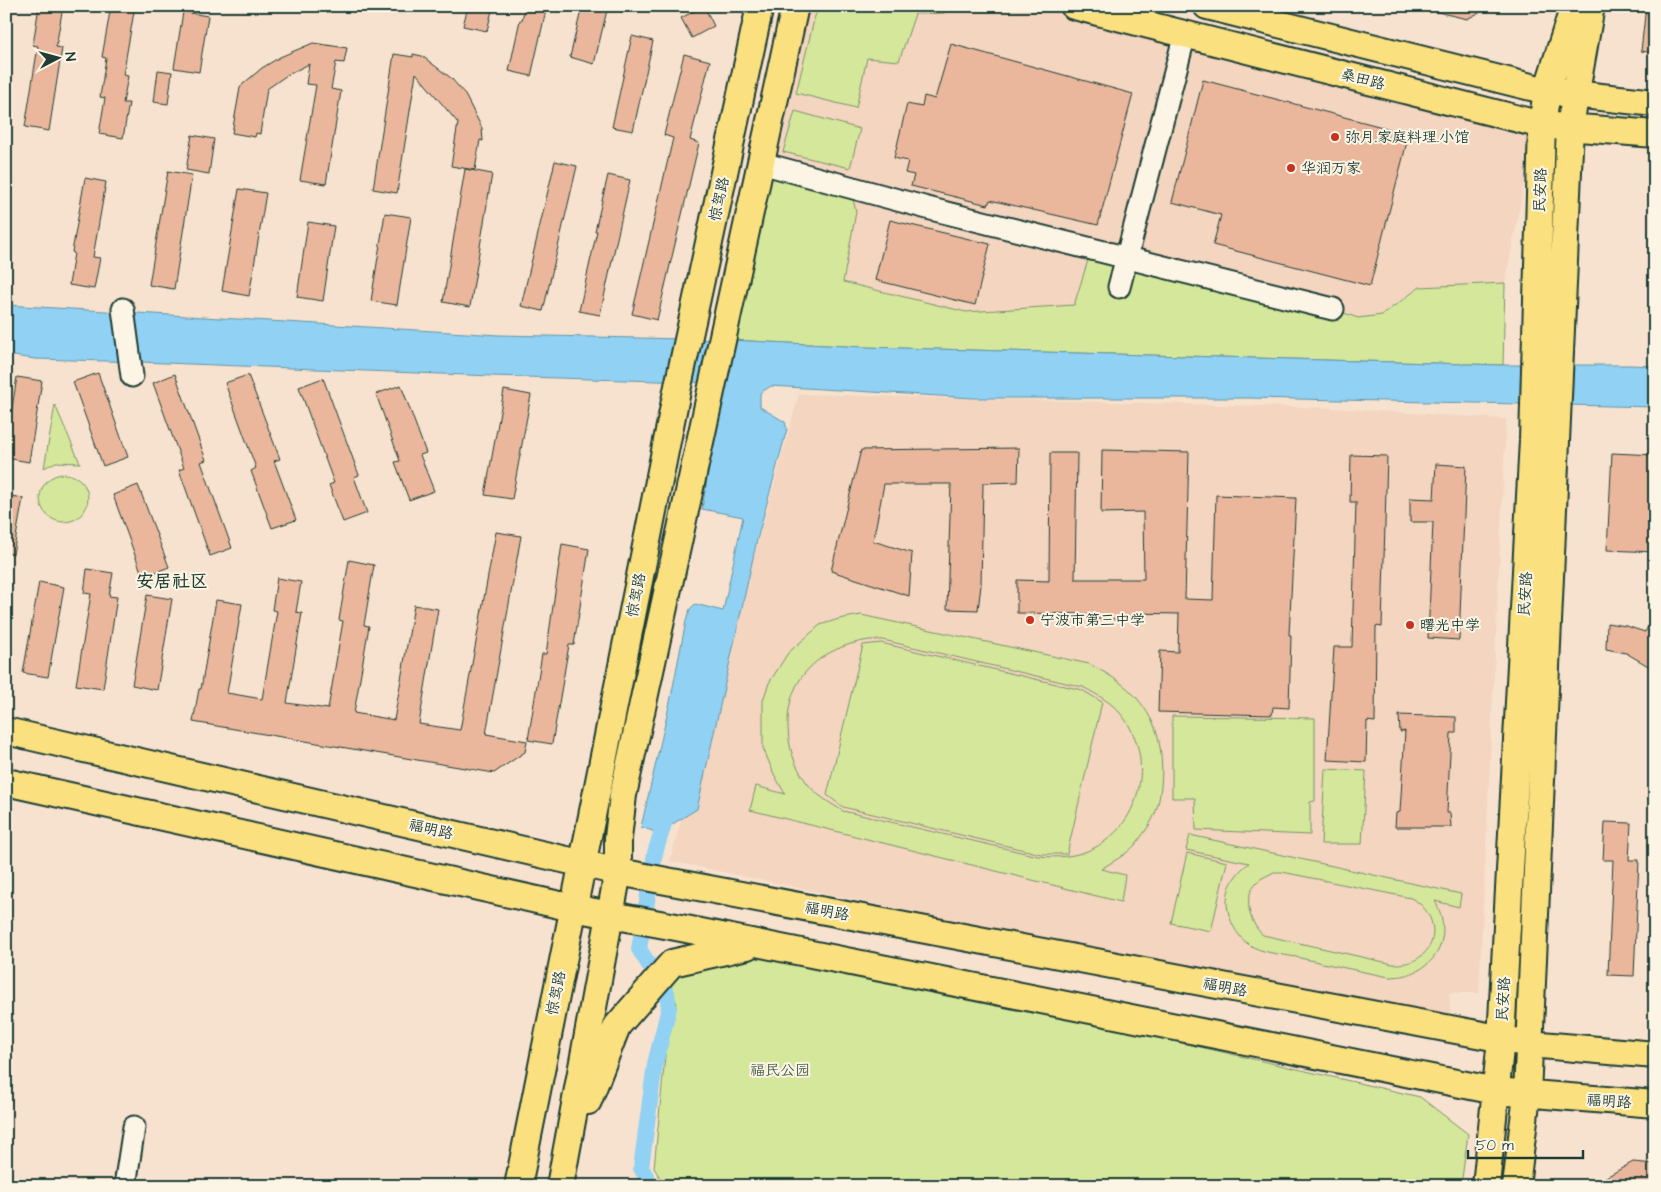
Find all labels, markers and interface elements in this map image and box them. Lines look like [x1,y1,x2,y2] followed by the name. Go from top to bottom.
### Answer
[32,32,82,82] north arrow
[60,51,80,62] text: N
[1338,64,1387,95] street label: 桑田路
[1345,127,1469,148] place label: 弥月.家庭料理.小馆
[1329,131,1341,143] marker: 弥月.家庭料理.小馆
[1301,158,1361,179] place label: 华润万家
[1285,162,1297,174] marker: 华润万家
[1529,167,1552,213] street label: 民安路
[705,175,734,223] street label: 惊驾路
[136,569,208,594] district label: 安居社区
[622,571,651,619] street label: 惊驾路
[1514,571,1537,617] street label: 民安路
[1040,610,1145,631] place label: 宁波市第三中学
[1024,614,1036,626] marker: 宁波市第三中学
[1420,615,1480,636] place label: 曙光中学
[1404,619,1416,631] marker: 曙光中学
[407,814,455,845] street label: 福明路
[803,897,851,926] street label: 福明路
[542,969,571,1017] street label: 惊驾路
[1201,973,1249,1002] street label: 福明路
[1492,976,1515,1022] street label: 民安路
[750,1060,810,1081] park label: 福民公园
[1586,1089,1632,1114] street label: 福明路
[1468,1127,1584,1159] scale bar
[1476,1135,1514,1156] text: 50 m

